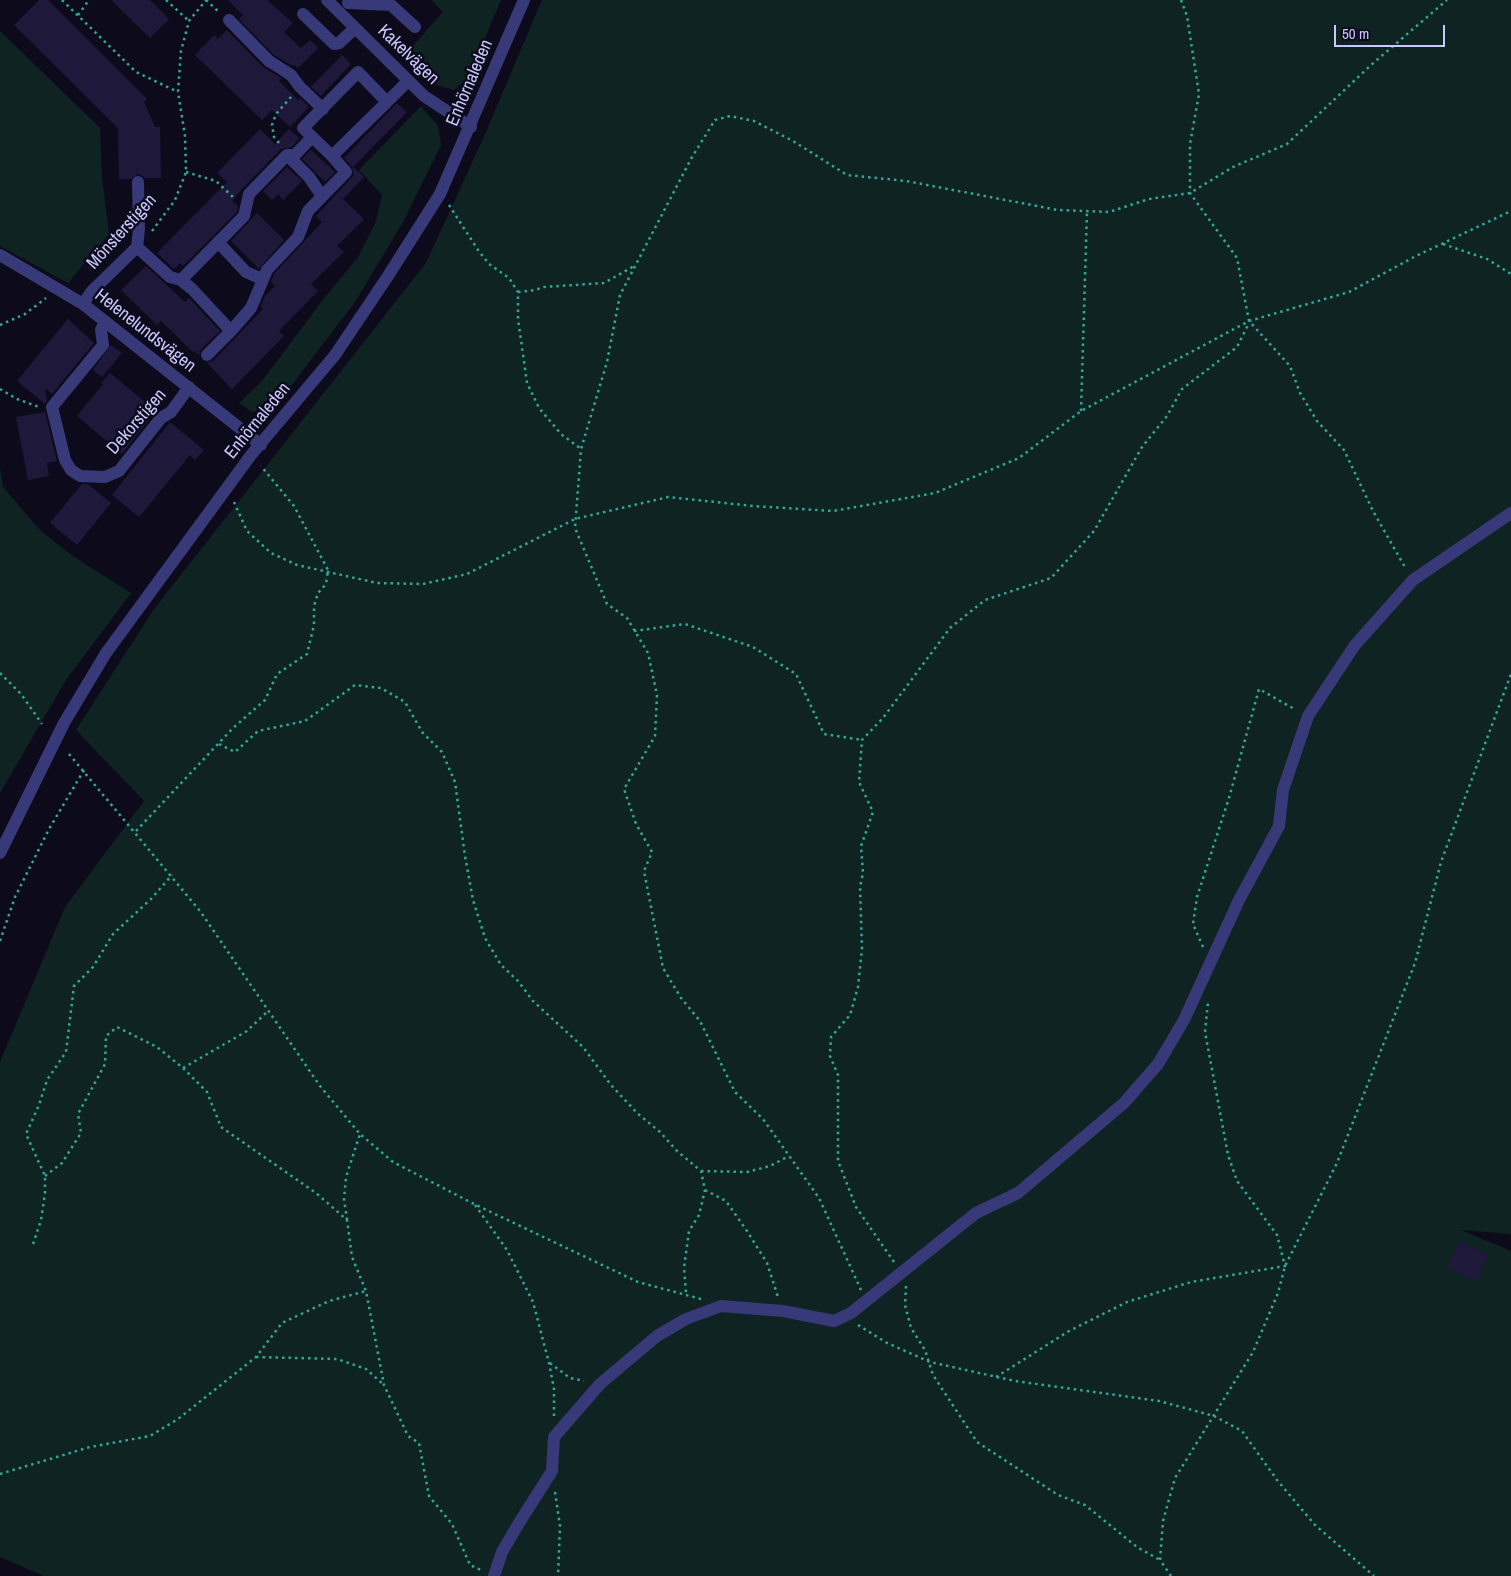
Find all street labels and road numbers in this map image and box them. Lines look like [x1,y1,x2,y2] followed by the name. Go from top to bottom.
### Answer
[373,20,443,90] street label: Kakelvägen
[442,36,498,130] street label: Enhörnaleden
[83,190,161,274] street label: Mönsterstigen
[90,285,200,377] street label: Helenelundsvägen
[221,378,295,464] street label: Enhörnaleden
[103,385,171,459] street label: Dekorstigen

